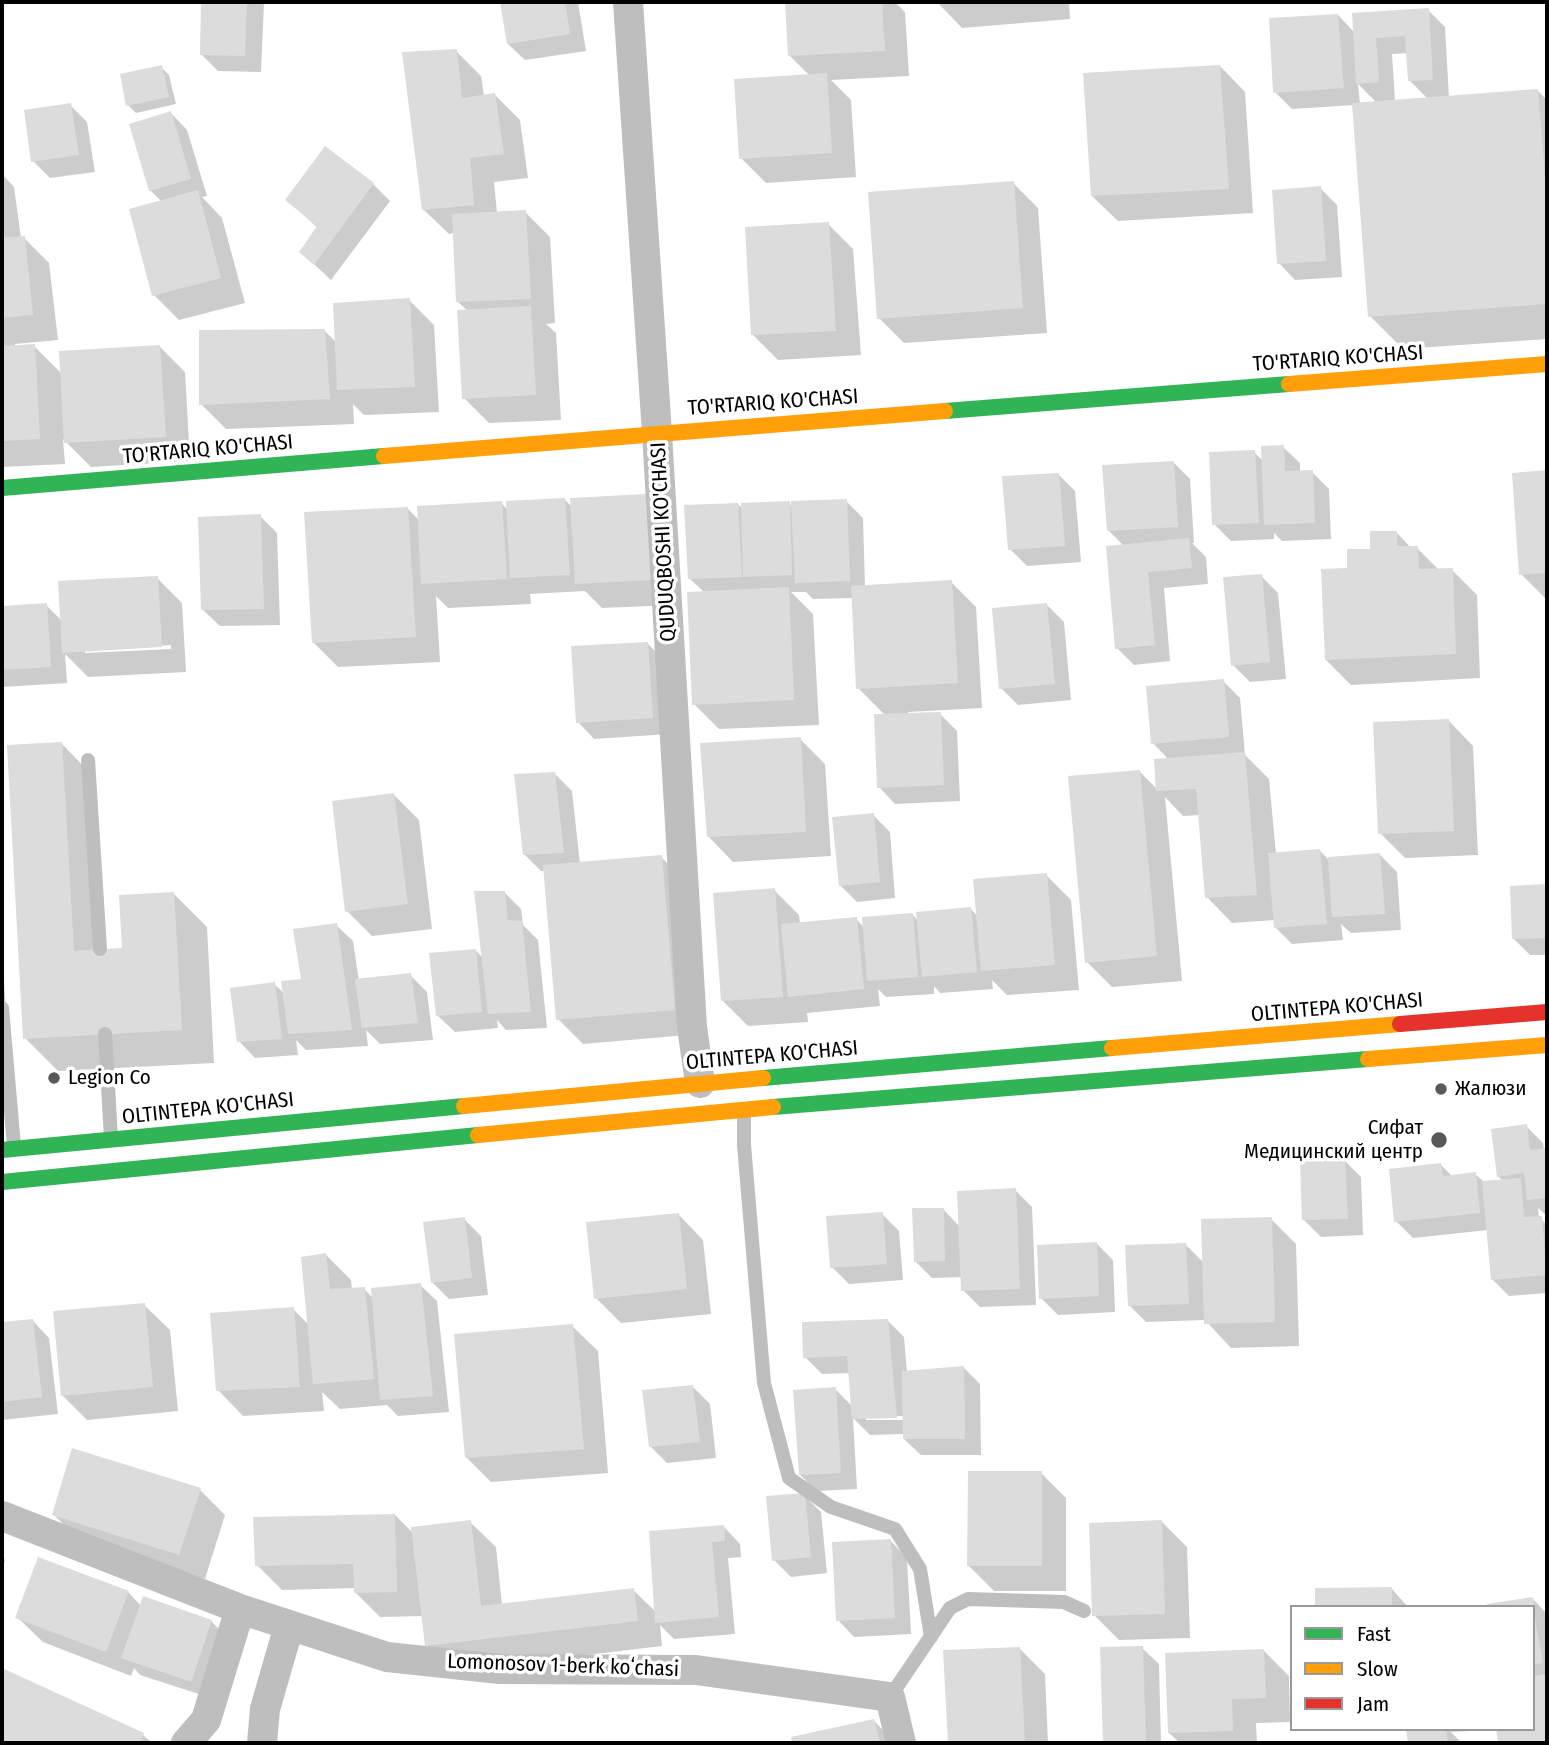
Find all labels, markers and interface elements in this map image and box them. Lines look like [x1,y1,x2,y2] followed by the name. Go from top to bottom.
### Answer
[1252,340,1424,378] street label: TO'RTARIQ KO'CHASI
[687,384,859,422] street label: TO'RTARIQ KO'CHASI
[122,430,294,470] street label: TO'RTARIQ KO'CHASI
[646,441,682,643] street label: QUDUQBOSHI KO'CHASI
[1250,988,1424,1028] street label: OLTINTEPA KO'CHASI
[685,1036,859,1076] street label: OLTINTEPA KO'CHASI
[68,1065,151,1091] place label: Legion Co
[46,1070,62,1086] marker: Legion Co
[1455,1076,1526,1102] place label: Жалюзи
[1433,1081,1449,1097] marker: Жалюзи
[121,1087,295,1131] street label: OLTINTEPA KO'CHASI
[1244,1115,1423,1165] place label: Сифат Медицинский центр
[1429,1130,1449,1150] marker: Сифат Медицинский центр
[1290,1605,1535,1731] legend
[1357,1621,1391,1647] text: Fast
[447,1649,679,1683] street label: Lomonosov 1-berk koʻchasi
[1357,1656,1398,1682] text: Slow
[1357,1691,1389,1717] text: Jam

